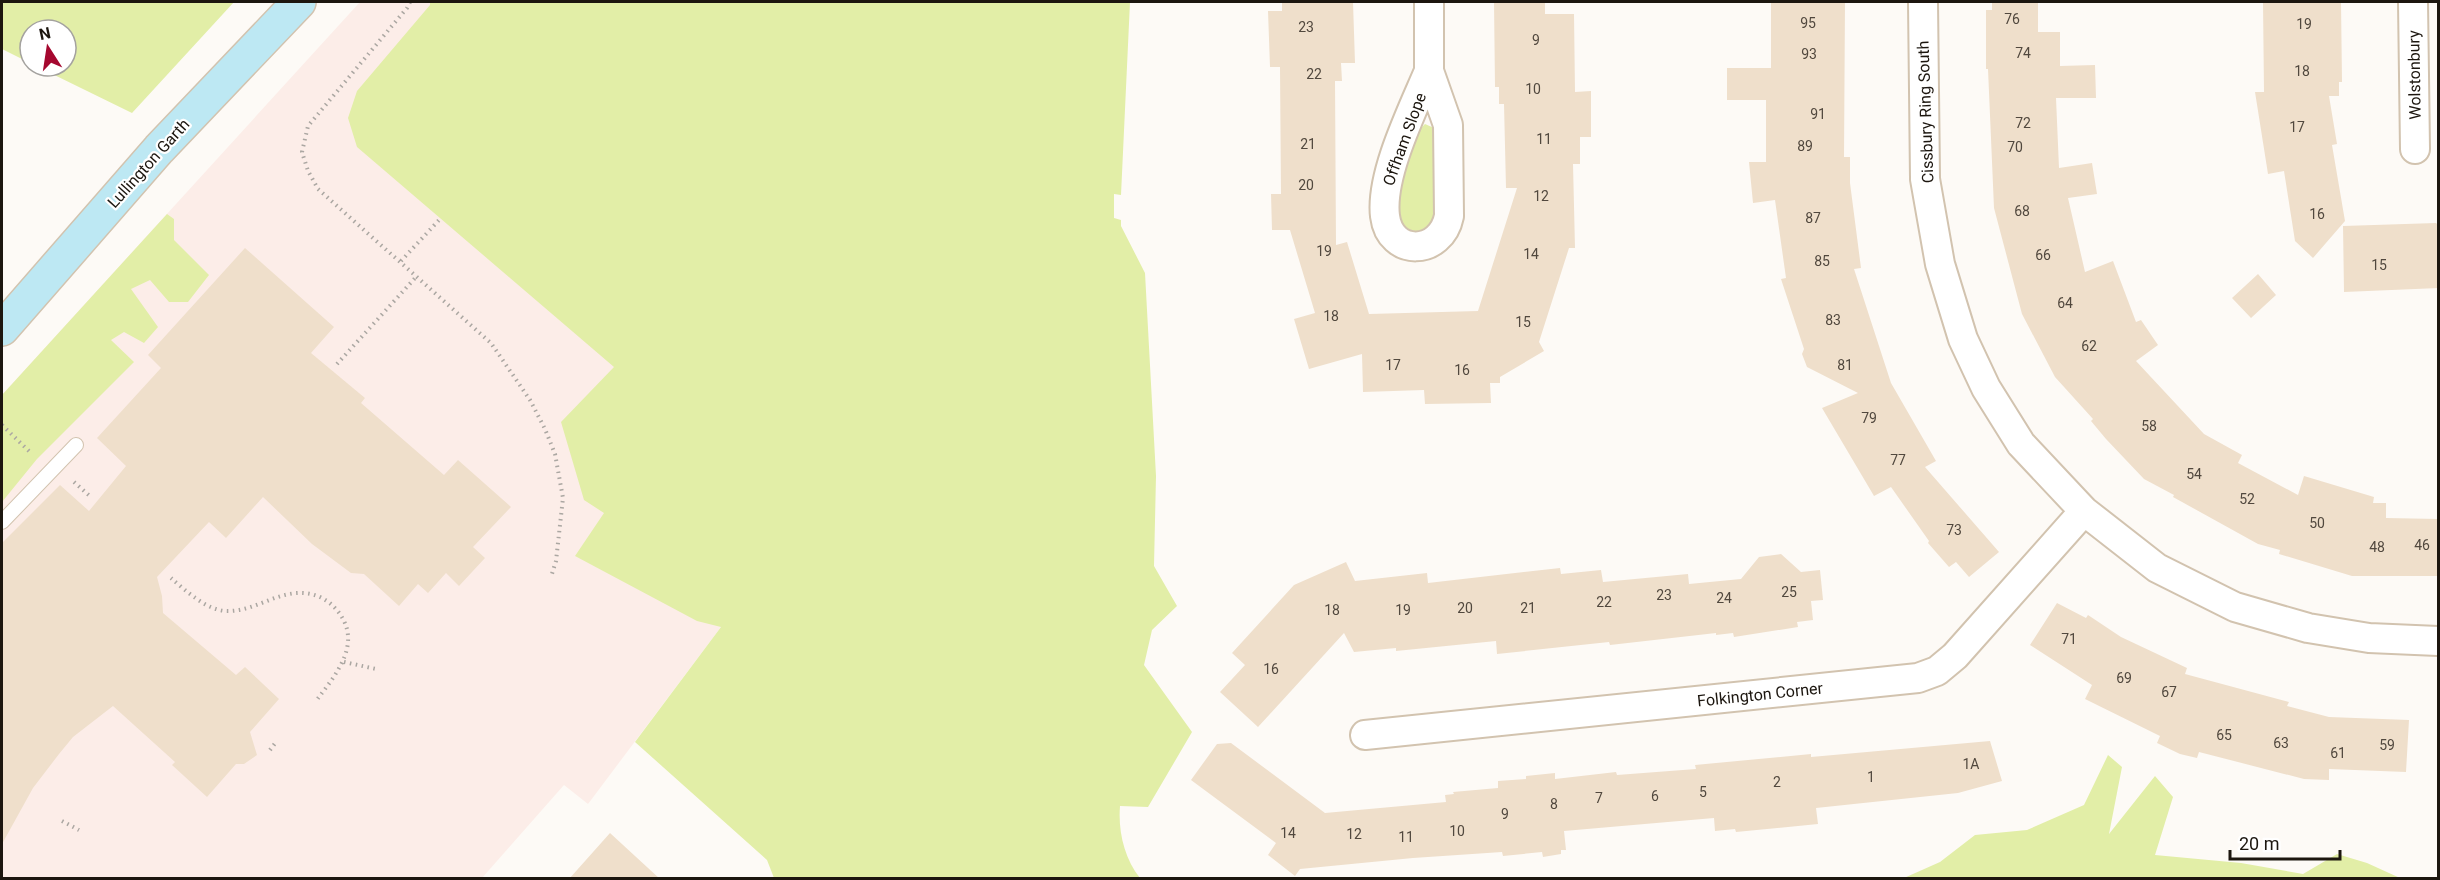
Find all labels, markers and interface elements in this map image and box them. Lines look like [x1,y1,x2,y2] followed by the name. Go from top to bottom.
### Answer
[2004,11,2020,27] house number: 76
[1800,15,1816,31] house number: 95
[2296,16,2312,32] house number: 19
[18,18,78,78] north arrow
[1298,19,1314,35] house number: 23
[37,23,52,44] text: N
[2404,30,2425,120] street label: Wolstonbury
[1532,32,1540,48] house number: 9
[1914,40,1937,184] street label: Cissbury Ring South
[2015,45,2031,61] house number: 74
[1801,46,1817,62] house number: 93
[2294,63,2310,79] house number: 18
[1306,66,1322,82] house number: 22
[1525,81,1541,97] house number: 10
[1379,90,1430,188] street label: Offham Slope
[1810,106,1826,122] house number: 91
[103,115,193,212] street label: Lullington Garth
[2015,115,2031,131] house number: 72
[2289,119,2305,135] house number: 17
[1536,131,1552,147] house number: 11
[1300,136,1316,152] house number: 21
[1797,138,1813,154] house number: 89
[2007,139,2023,155] house number: 70
[1298,177,1314,193] house number: 20
[1533,188,1549,204] house number: 12
[2014,203,2030,219] house number: 68
[2309,206,2325,222] house number: 16
[1805,210,1821,226] house number: 87
[1316,243,1332,259] house number: 19
[1523,246,1539,262] house number: 14
[2035,247,2051,263] house number: 66
[1814,253,1830,269] house number: 85
[2371,257,2387,273] house number: 15
[2057,295,2073,311] house number: 64
[1323,308,1339,324] house number: 18
[1825,312,1841,328] house number: 83
[1515,314,1531,330] house number: 15
[2081,338,2097,354] house number: 62
[1385,357,1401,373] house number: 17
[1837,357,1853,373] house number: 81
[1454,362,1470,378] house number: 16
[1861,410,1877,426] house number: 79
[2141,418,2157,434] house number: 58
[1890,452,1906,468] house number: 77
[2186,466,2202,482] house number: 54
[2239,491,2255,507] house number: 52
[2309,515,2325,531] house number: 50
[1946,522,1962,538] house number: 73
[2414,537,2430,553] house number: 46
[2369,539,2385,555] house number: 48
[1781,584,1797,600] house number: 25
[1656,587,1672,603] house number: 23
[1716,590,1732,606] house number: 24
[1596,594,1612,610] house number: 22
[1457,600,1473,616] house number: 20
[1520,600,1536,616] house number: 21
[1324,602,1340,618] house number: 18
[1395,602,1411,618] house number: 19
[2061,631,2077,647] house number: 71
[1263,661,1279,677] house number: 16
[2116,670,2132,686] house number: 69
[1696,678,1824,711] street label: Folkington Corner
[2161,684,2177,700] house number: 67
[2216,727,2232,743] house number: 65
[2273,735,2289,751] house number: 63
[2379,737,2395,753] house number: 59
[2330,745,2346,761] house number: 61
[1962,756,1980,772] house number: 1A
[1867,769,1875,785] house number: 1
[1773,774,1781,790] house number: 2
[1699,784,1707,800] house number: 5
[1651,788,1659,804] house number: 6
[1595,790,1603,806] house number: 7
[1550,796,1558,812] house number: 8
[1501,806,1509,822] house number: 9
[1449,823,1465,839] house number: 10
[2230,823,2340,861] scale bar
[1280,825,1296,841] house number: 14
[1346,826,1362,842] house number: 12
[1398,829,1414,845] house number: 11
[2239,833,2279,854] text: 20 m

